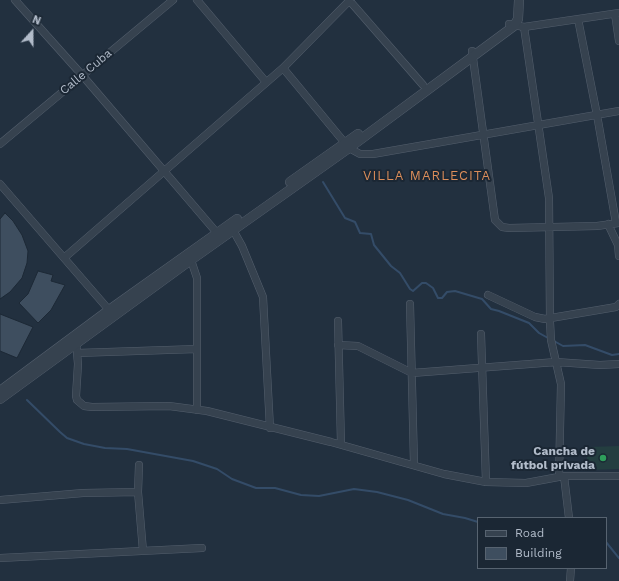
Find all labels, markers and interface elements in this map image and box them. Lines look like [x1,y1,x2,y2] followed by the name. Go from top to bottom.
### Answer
[12,12,52,52] north arrow
[30,13,43,28] text: N
[57,46,115,98] street label: Calle Cuba
[363,168,491,184] district label: VILLA MARLECITA
[511,444,595,472] place label: Cancha de fútbol privada
[598,453,608,463] marker: Cancha de fútbol privada
[477,517,607,569] legend
[515,526,544,540] text: Road
[515,546,562,560] text: Building

